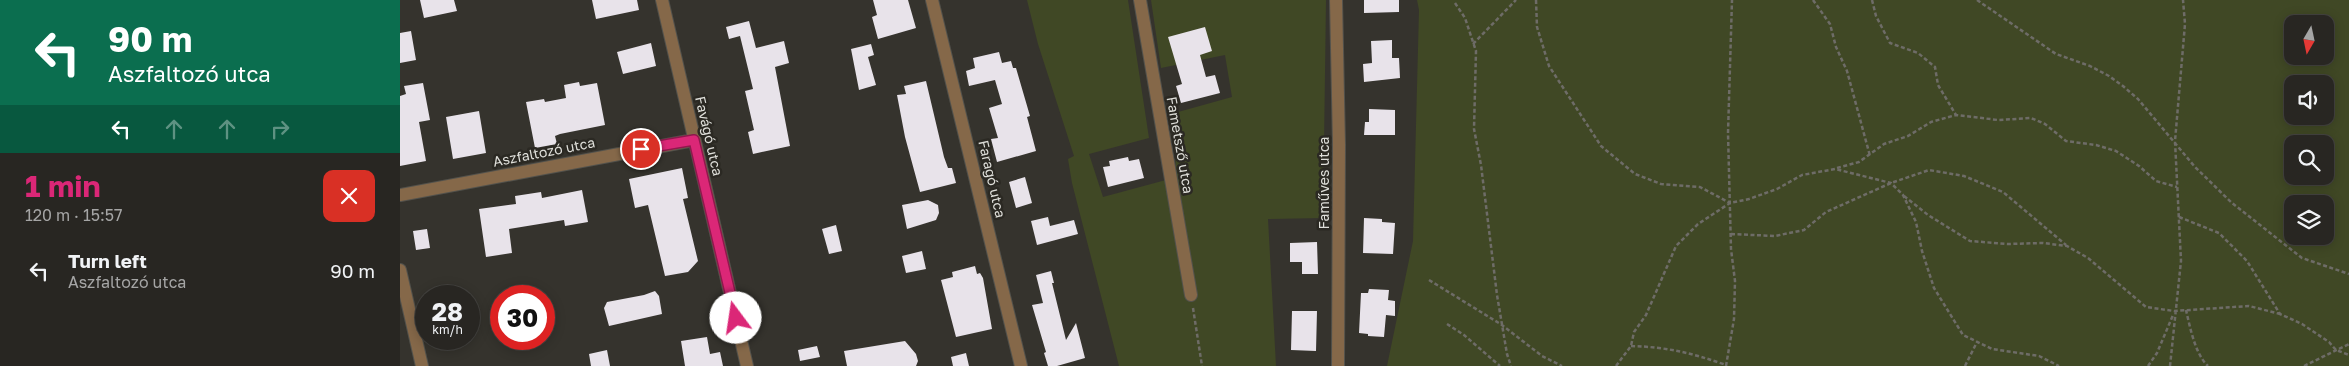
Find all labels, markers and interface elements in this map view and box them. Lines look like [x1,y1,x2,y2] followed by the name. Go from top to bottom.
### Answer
[2284,15,2334,65] north arrow
[2284,15,2334,245] map controls
[108,18,192,60] text: 90 m
[25,20,90,85] icon: left
[108,60,271,87] text: Aszfaltozó utca
[2284,75,2334,125] button: sound
[692,94,727,177] street label: Favágó utca
[1164,95,1197,195] street label: Fametsző utca
[107,115,135,143] icon: left
[160,115,188,143] icon: ahead
[213,115,241,143] icon: ahead
[266,115,294,143] icon: right
[620,128,662,170] pin
[491,133,596,170] street label: Aszfaltozó utca
[627,135,655,163] icon: arrive
[2284,135,2334,185] button: search
[1315,136,1332,230] street label: Faműves utca
[975,138,1010,219] street label: Faragó utca
[25,168,101,204] text: 1 min
[323,170,375,222] button: close
[2284,195,2334,245] button: layers
[25,205,123,225] text: 120 m · 15:57
[68,249,147,272] text: Turn left
[25,257,53,285] icon: left
[330,259,375,282] text: 90 m
[68,272,186,292] text: Aszfaltozó utca
[490,285,555,350] speed limit sign: 30
[709,291,761,343] position arrow
[432,296,463,327] text: 28
[432,322,463,337] text: km/h

